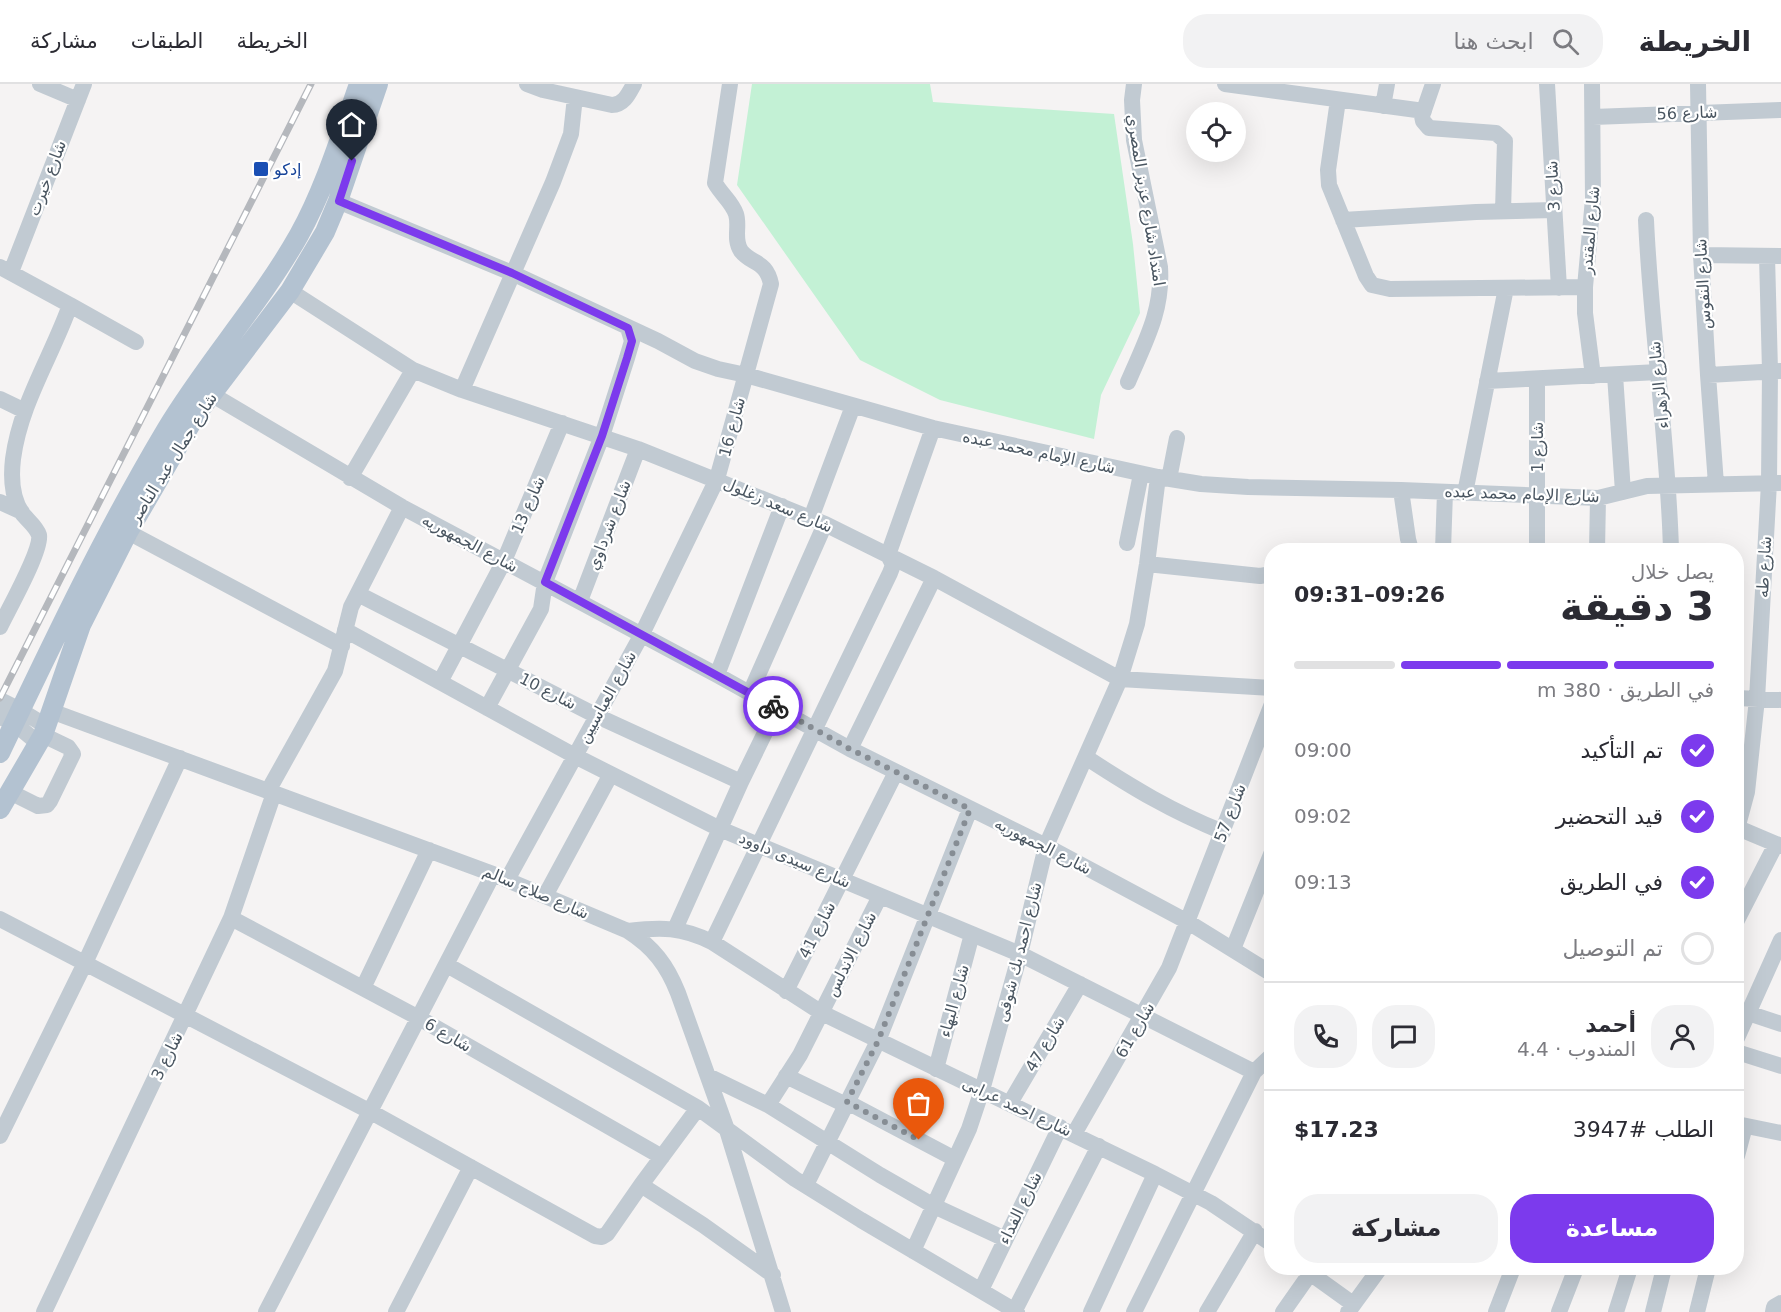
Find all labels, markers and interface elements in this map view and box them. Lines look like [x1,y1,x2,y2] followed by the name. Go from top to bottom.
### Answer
[1183,14,1603,68] search box
[1549,25,1582,58] icon: search
[1639,25,1751,58] text: الخريطة
[30,29,98,53] text: مشاركة
[131,29,203,53] text: الطبقات
[236,29,308,53] text: الخريطة
[1454,29,1534,54] text: ابحث هنا
[326,99,377,161] pin
[1186,102,1246,162] map controls
[1186,102,1246,162] button: locate
[1656,102,1718,125] street label: شارع 56
[335,108,368,141] icon: home
[1122,113,1169,288] street label: امتداد شارع عزيز المصري
[24,138,71,219] street label: شارع خيرت
[252,160,270,178] marker: إدكو
[273,160,301,180] place label: إدكو
[1542,160,1565,212] street label: شارع 3
[1577,185,1604,276] street label: شارع المقتدر
[1691,238,1716,330] street label: شارع النفوس
[1645,340,1674,430] street label: شارع الزهراء
[124,389,222,528] street label: شارع جمال عبد الناصر
[715,395,750,459] street label: شارع 16
[1528,422,1548,472] street label: شارع 1
[961,427,1117,478] street label: شارع الإمام محمد عبده
[507,473,550,537] street label: شارع 13
[720,473,835,537] street label: شارع سعد زغلول
[583,477,636,573] street label: شارع شرداوي
[1444,482,1600,507] street label: شارع الإمام محمد عبده
[418,510,521,577] street label: شارع الجمهوريه
[1753,536,1776,598] street label: شارع طه
[1631,560,1714,584] text: يصل خلال
[1294,582,1445,607] text: 09:26–09:31
[1560,584,1714,629] text: 3 دقيقة
[574,648,641,747] street label: شارع العباسيين
[516,669,579,714] street label: شارع 10
[743,676,803,736] courier
[1537,678,1714,702] text: في الطريق · 380 m
[757,690,790,723] icon: bike
[1681,734,1714,767] icon: check
[1294,738,1352,762] text: 09:00
[1580,738,1663,763] text: تم التأكيد
[1210,781,1251,845] street label: شارع 57
[1681,800,1714,833] icon: check
[1294,804,1352,828] text: 09:02
[1556,804,1663,829] text: قيد التحضير
[991,813,1095,879] street label: شارع الجمهوريه
[736,828,853,893] street label: شارع سيدى داوود
[480,861,592,924] street label: شارع صلاح سالم
[1681,866,1714,899] icon: check
[1294,870,1352,894] text: 09:13
[1560,870,1663,895] text: في الطريق
[992,880,1047,1024] street label: شارع احمد بك شوقى
[795,899,840,962] street label: شارع 41
[822,909,881,1000] street label: شارع الاندلس
[1562,936,1663,961] text: تم التوصيل
[935,963,974,1040] street label: شارع البهاء
[1112,999,1159,1062] street label: شارع 61
[1294,1005,1357,1068] button: phone
[1372,1005,1435,1068] button: chat
[1651,1005,1714,1068] button: person
[1585,1012,1636,1037] text: أحمد
[1021,1013,1070,1076] street label: شارع 47
[421,1014,475,1057] street label: شارع 6
[147,1029,188,1083] street label: شارع 3
[1517,1037,1636,1061] text: المندوب · 4.4
[959,1073,1075,1142] street label: شارع احمد عرابى
[893,1078,944,1140] pin
[902,1087,935,1120] icon: bag
[1294,1117,1379,1142] text: $17.23
[1573,1117,1714,1142] text: الطلب #3947
[994,1169,1047,1248] street label: شارع الفداء
[1294,1194,1498,1263] button: مشاركة
[1510,1194,1714,1263] button: مساعدة

